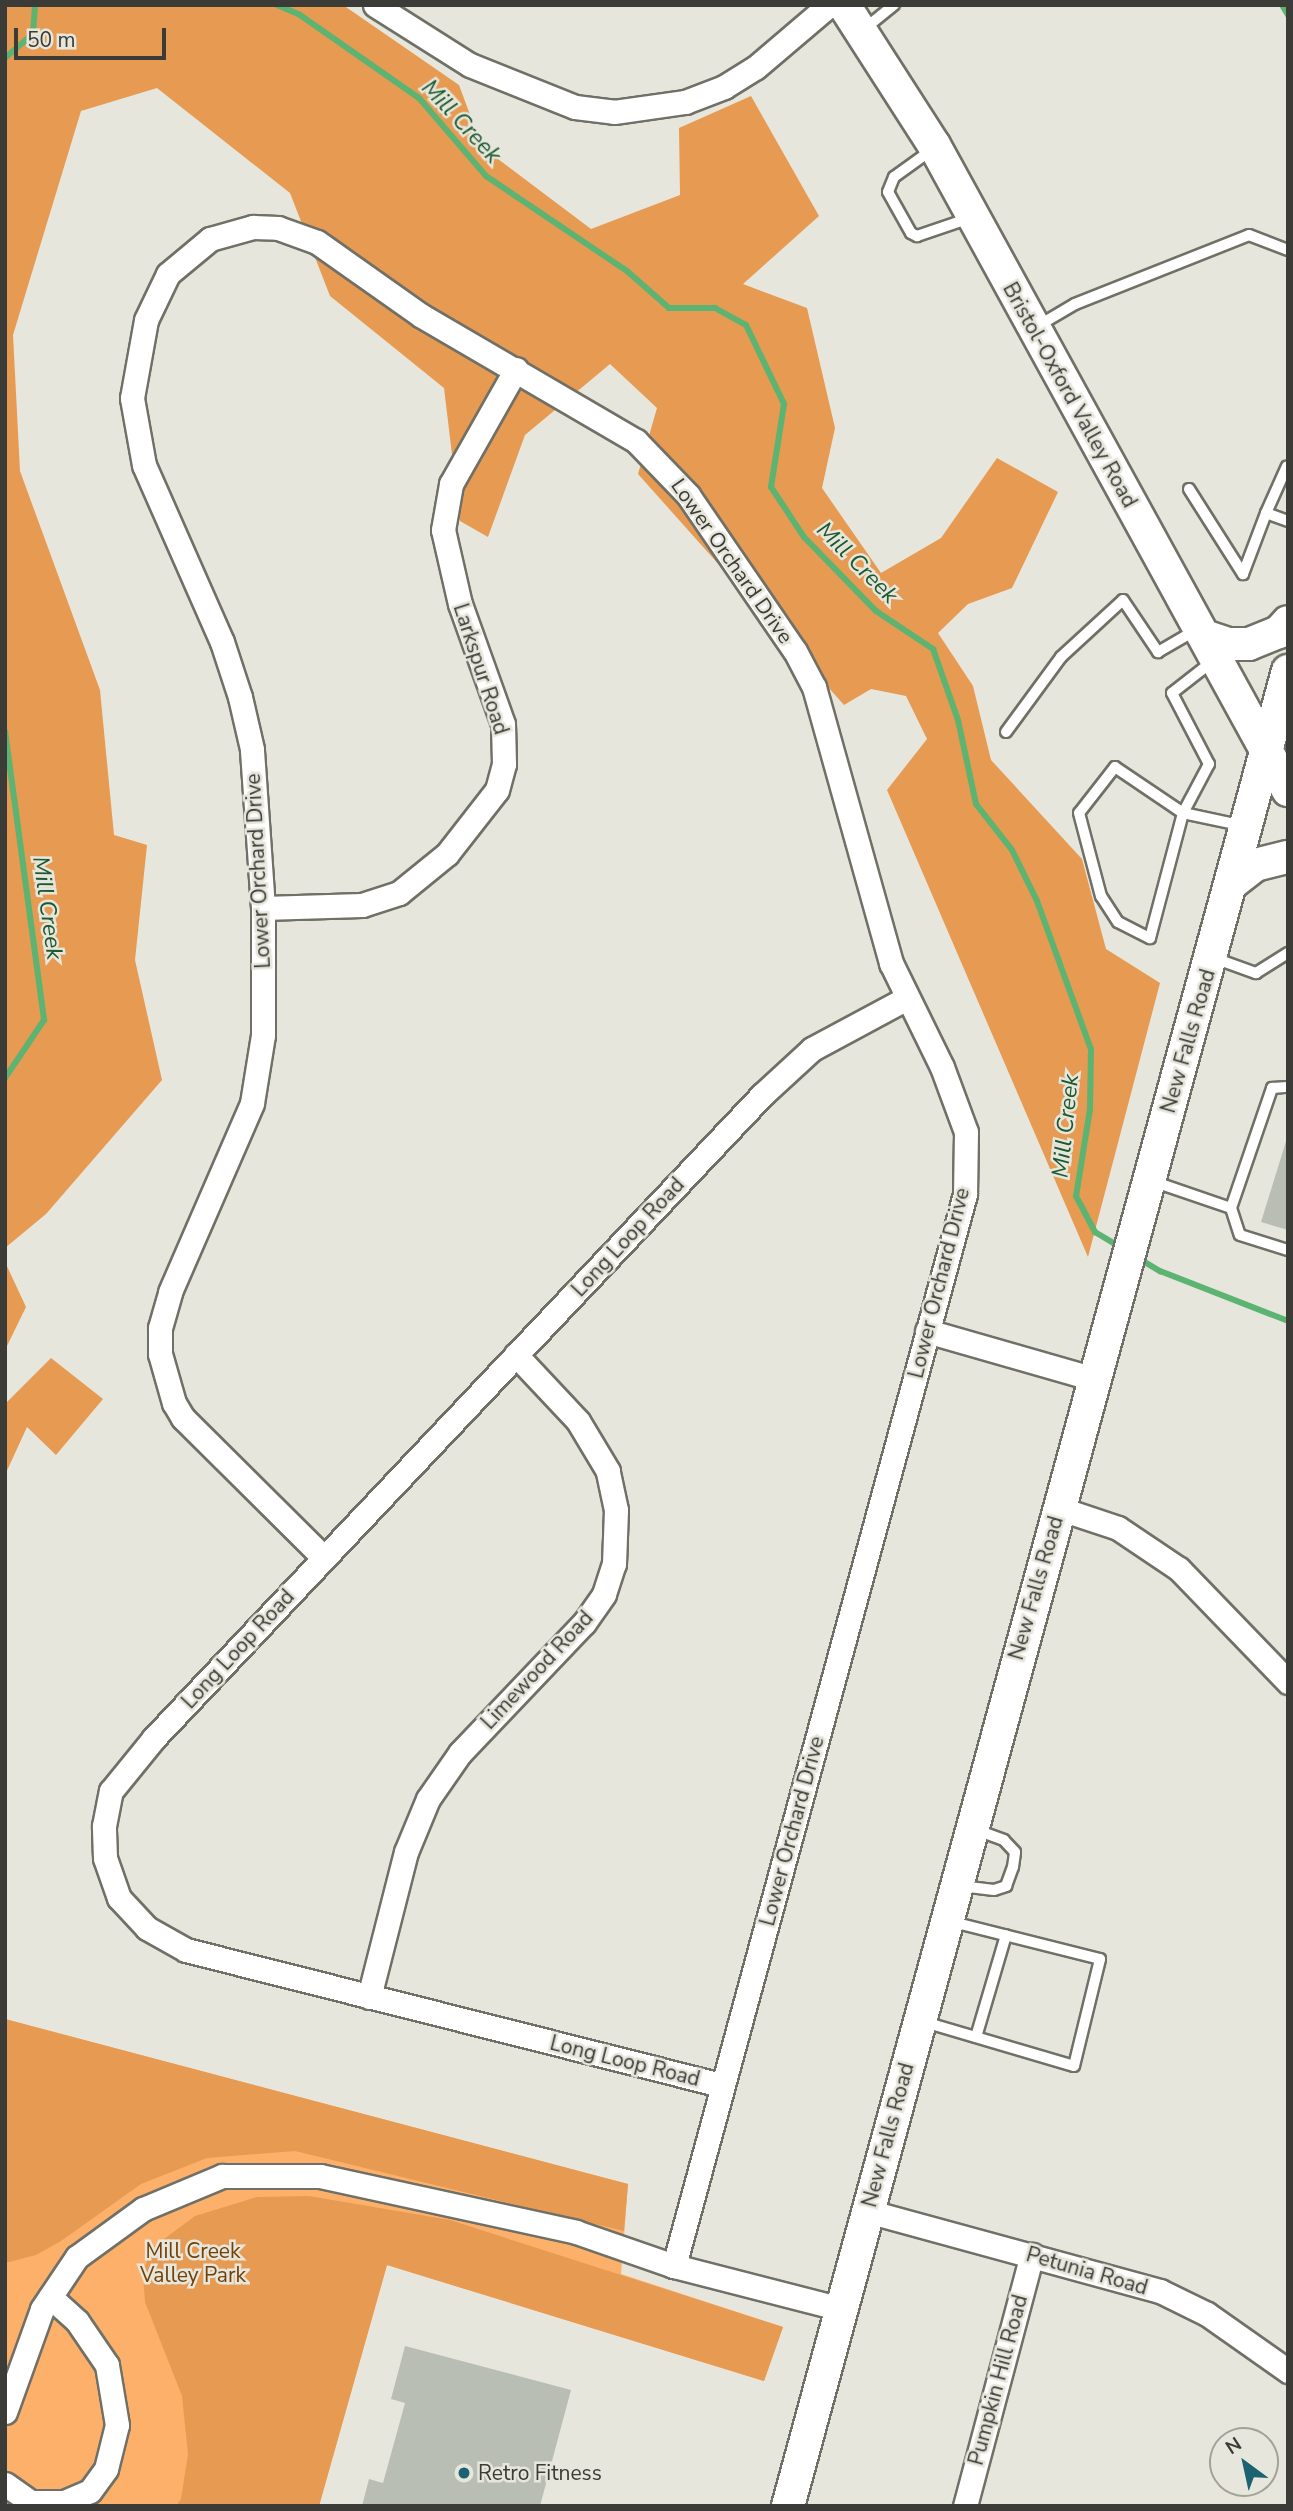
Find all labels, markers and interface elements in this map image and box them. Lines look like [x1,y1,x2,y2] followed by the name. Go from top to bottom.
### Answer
[18,14,170,58] scale bar
[27,26,76,54] text: 50 m
[415,75,507,169] water label: Mill Creek
[997,278,1143,512] street label: Bristol-Oxford Valley Road
[666,474,798,648] street label: Lower Orchard Drive
[810,516,904,610] water label: Mill Creek
[448,600,514,738] street label: Larkspur Road
[240,773,276,969] street label: Lower Orchard Drive
[26,855,68,961] water label: Mill Creek
[1155,966,1221,1116] street label: New Falls Road
[1047,1073,1085,1179] water label: Mill Creek
[566,1172,690,1302] street label: Long Loop Road
[903,1185,975,1381] street label: Lower Orchard Drive
[1003,1513,1069,1663] street label: New Falls Road
[176,1584,300,1714] street label: Long Loop Road
[476,1606,598,1734] street label: Limewood Road
[755,1733,829,1929] street label: Lower Orchard Drive
[547,2030,703,2092] street label: Long Loop Road
[857,2060,919,2210] street label: New Falls Road
[140,2238,246,2288] park label: Mill Creek Valley Park
[1023,2242,1151,2300] street label: Petunia Road
[963,2292,1033,2468] street label: Pumpkin Hill Road
[1209,2427,1279,2497] north arrow
[1221,2431,1247,2461] text: N
[478,2460,602,2486] place label: Retro Fitness
[456,2465,472,2481] marker: Retro Fitness

